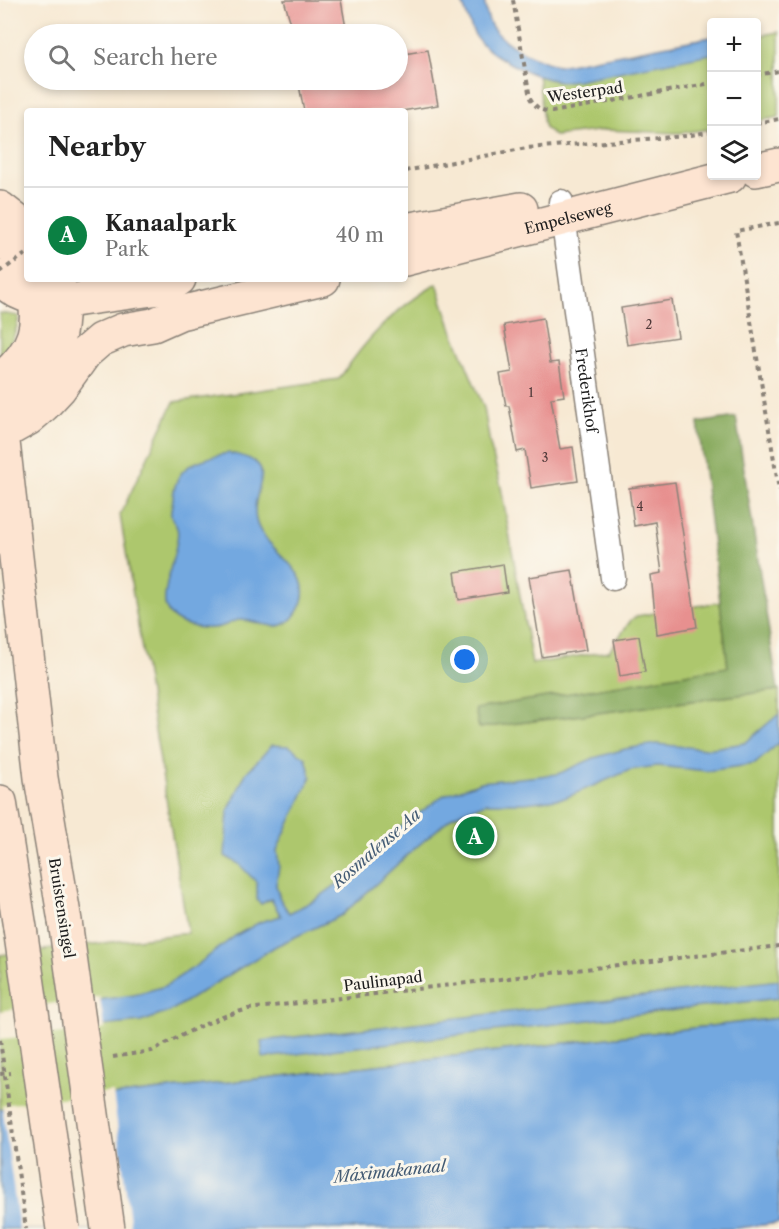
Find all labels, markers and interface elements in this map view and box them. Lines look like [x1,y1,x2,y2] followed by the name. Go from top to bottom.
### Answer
[707,18,761,180] map controls
[707,18,761,72] button: +
[24,24,408,90] search box
[45,41,78,74] icon: search
[93,44,218,71] text: Search here
[707,72,761,126] button: −
[545,77,624,107] street label: Westerpad
[707,126,761,180] button: layers
[48,131,146,163] text: Nearby
[522,197,614,238] street label: Empelseweg
[105,210,236,237] text: Kanaalpark
[60,223,75,247] text: A
[336,223,384,247] text: 40 m
[105,237,148,261] text: Park
[646,317,653,332] house number: 2
[572,347,603,435] street label: Frederikhof
[528,385,534,400] house number: 1
[542,450,548,465] house number: 3
[637,499,644,514] house number: 4
[450,645,479,674] your location
[326,804,425,893] water label: Rosmalense Aa
[456,814,494,858] pin: A
[45,856,79,960] street label: Bruistensingel
[342,967,424,995] street label: Paulinapad
[331,1155,449,1187] water label: Máximakanaal

